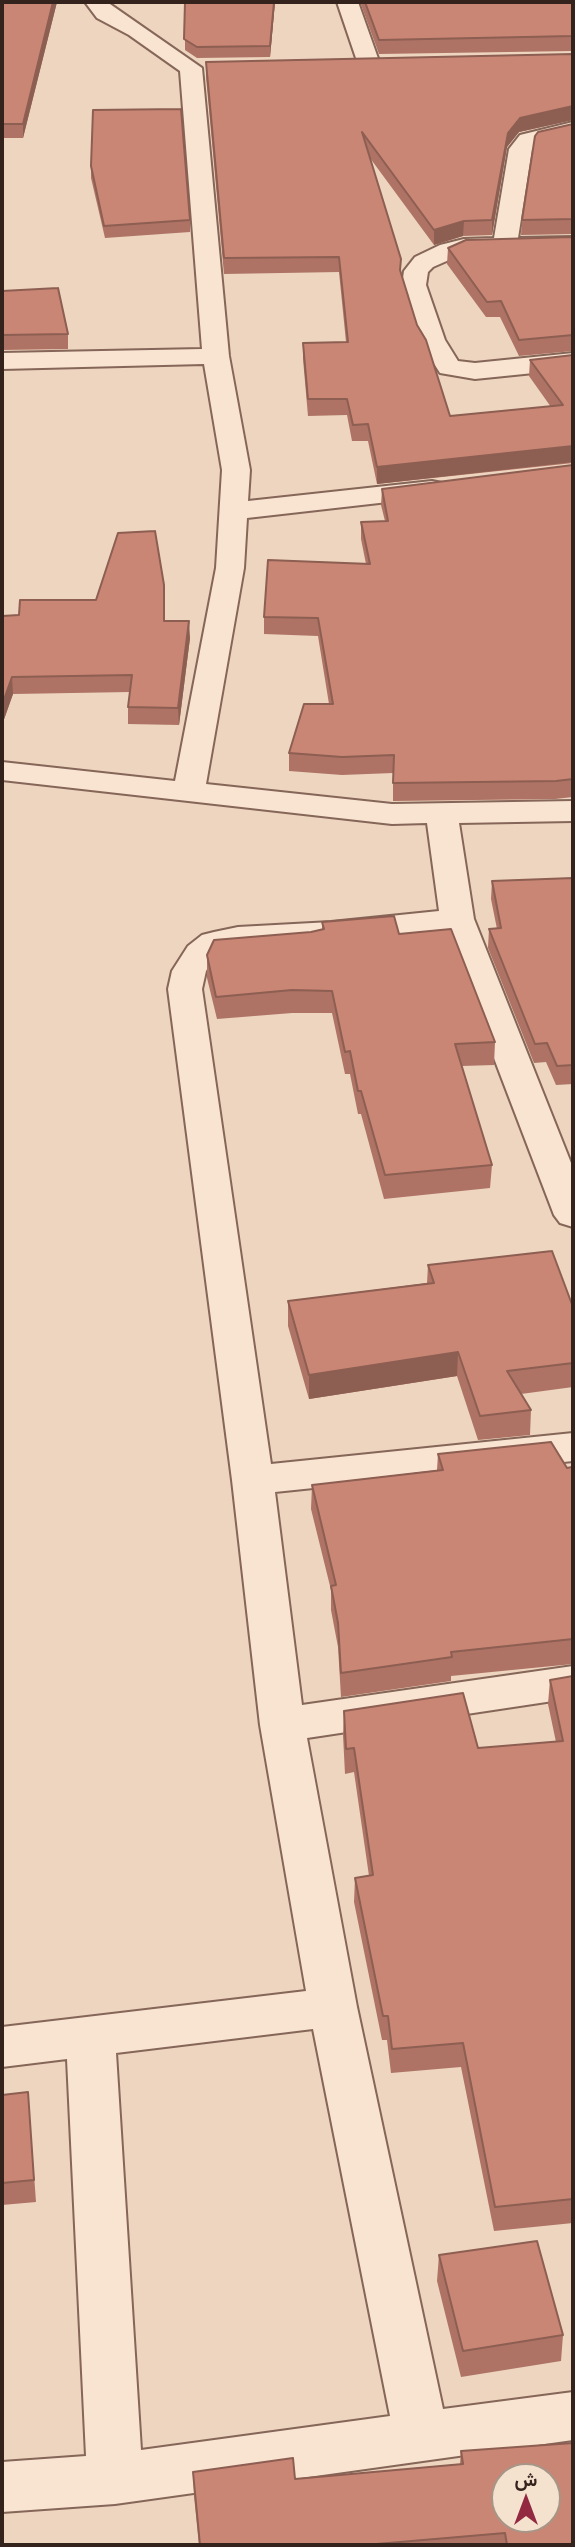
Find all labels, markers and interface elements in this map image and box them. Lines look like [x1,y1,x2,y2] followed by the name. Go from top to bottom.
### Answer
[491,2463,561,2533] north arrow
[515,2467,537,2491] text: ش

